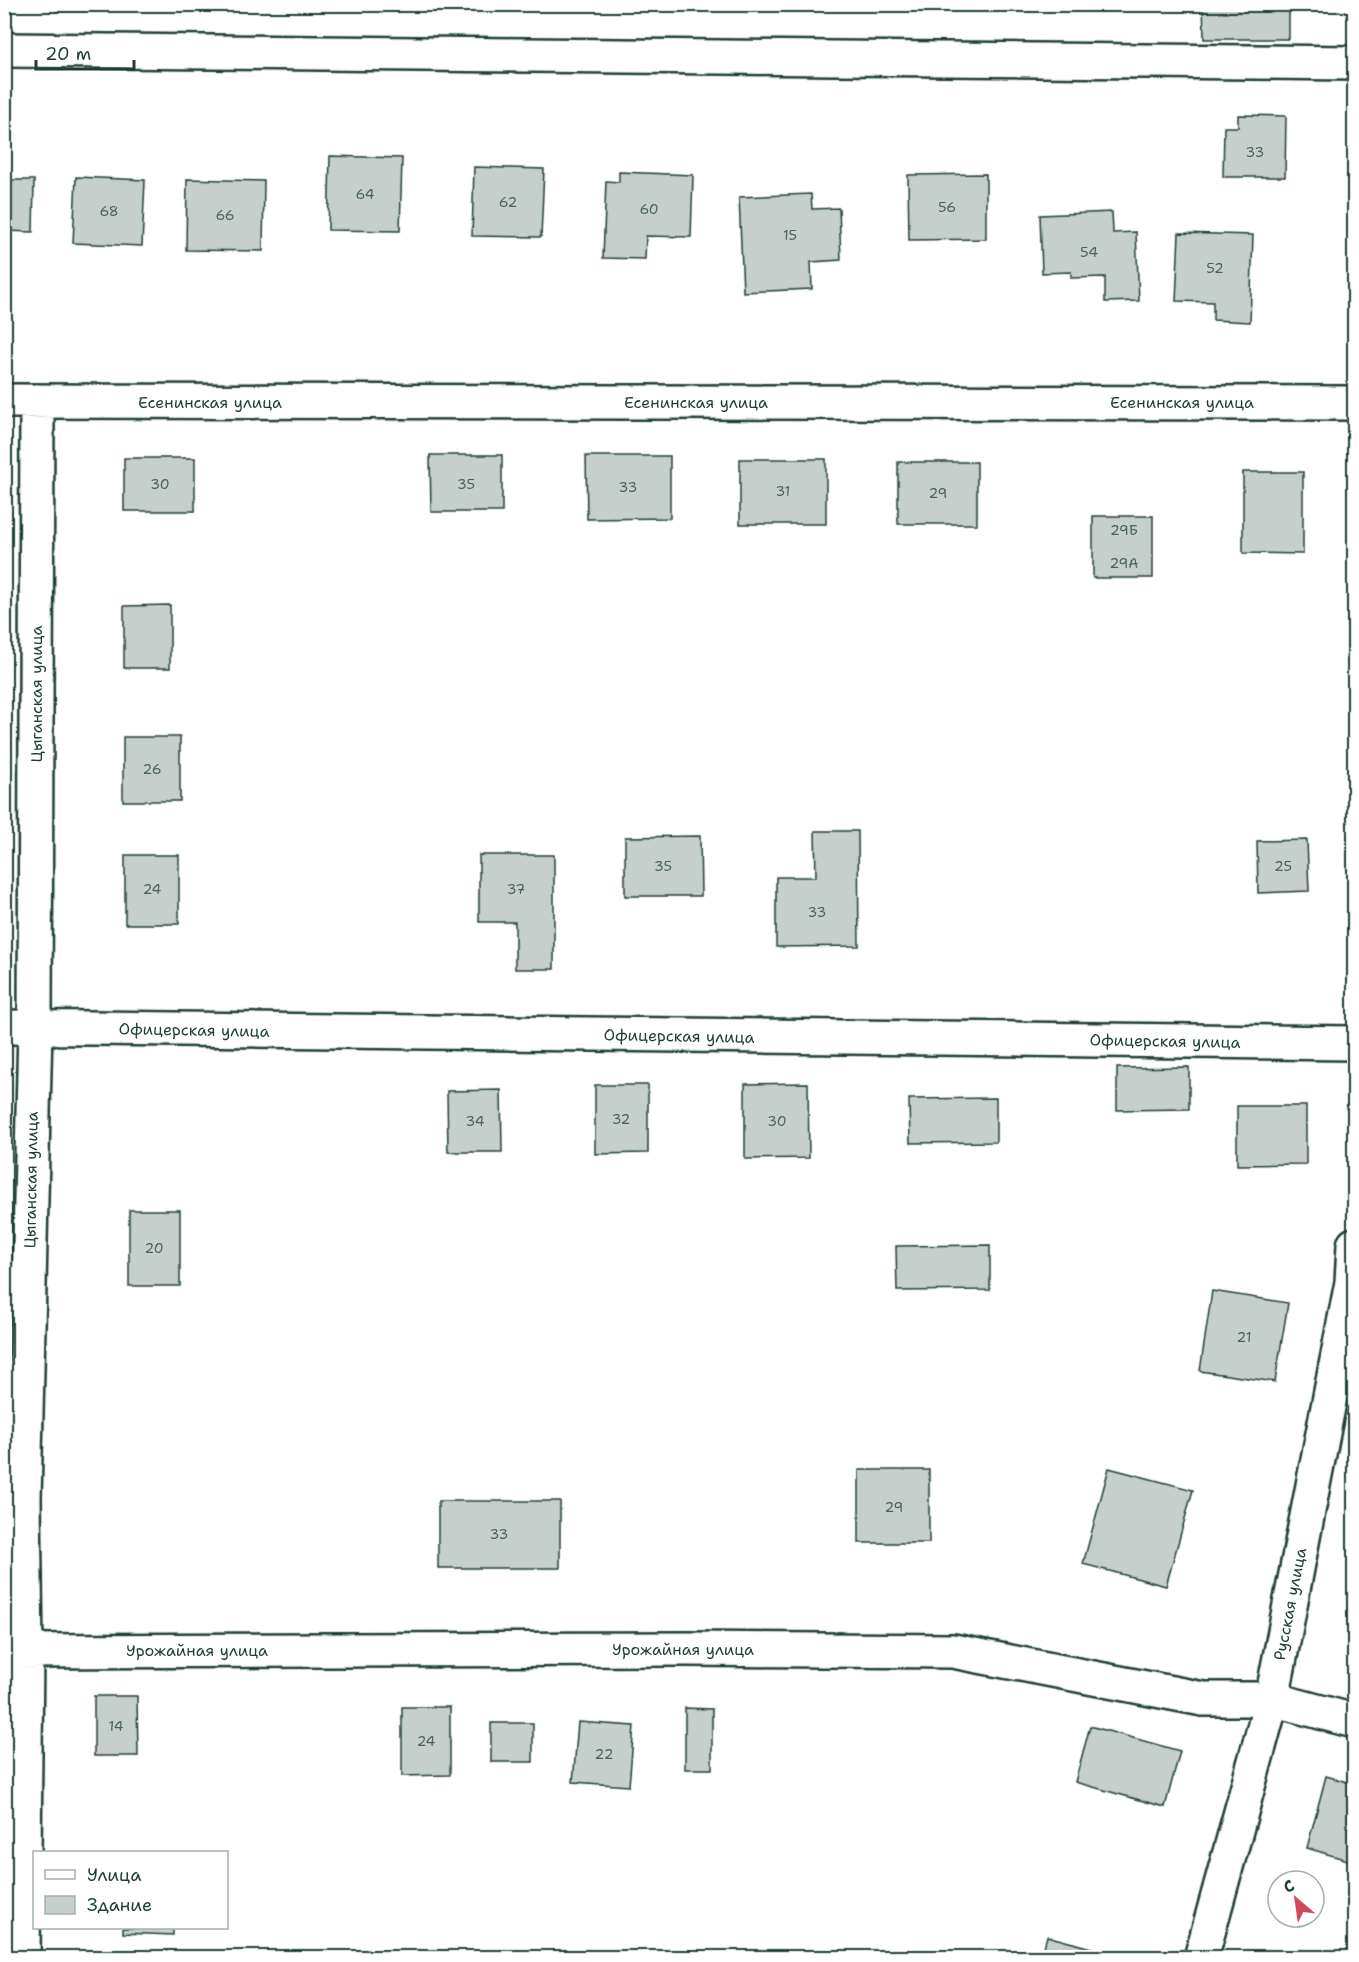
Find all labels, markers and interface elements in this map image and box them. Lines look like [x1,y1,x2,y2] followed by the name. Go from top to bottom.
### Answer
[36,33,134,71] scale bar
[45,42,91,66] text: 20 m
[1246,143,1264,161] house number: 33
[355,185,375,203] house number: 64
[499,193,517,211] house number: 62
[938,198,956,216] house number: 56
[639,200,659,218] house number: 60
[99,202,119,220] house number: 68
[215,206,235,224] house number: 66
[783,226,797,244] house number: 15
[1080,243,1098,261] house number: 54
[1206,259,1224,277] house number: 52
[138,392,282,413] street label: Есенинская улица
[624,392,768,413] street label: Есенинская улица
[1110,392,1254,413] street label: Есенинская улица
[150,475,170,493] house number: 30
[457,475,475,493] house number: 35
[619,478,637,496] house number: 33
[776,482,790,500] house number: 31
[929,484,947,502] house number: 29
[1110,521,1138,539] house number: 29Б
[1109,554,1139,572] house number: 29А
[26,625,47,763] street label: Цыганская улица
[143,760,162,778] house number: 26
[654,857,672,875] house number: 35
[1274,857,1292,875] house number: 25
[143,880,162,898] house number: 24
[507,880,525,898] house number: 37
[808,903,826,921] house number: 33
[118,1018,270,1042] street label: Офицерская улица
[603,1024,755,1048] street label: Офицерская улица
[1089,1029,1241,1053] street label: Офицерская улица
[612,1110,630,1128] house number: 32
[19,1111,43,1249] street label: Цыганская улица
[465,1112,485,1130] house number: 34
[767,1112,787,1130] house number: 30
[144,1239,164,1257] house number: 20
[1237,1328,1251,1346] house number: 21
[885,1498,903,1516] house number: 29
[490,1525,508,1543] house number: 33
[1269,1546,1311,1662] street label: Русская улица
[612,1639,754,1660] street label: Урожайная улица
[126,1640,268,1661] street label: Урожайная улица
[108,1717,124,1735] house number: 14
[417,1732,436,1750] house number: 24
[595,1745,613,1763] house number: 22
[33,1851,228,1929] legend
[87,1863,141,1887] text: Улица
[1266,1869,1326,1929] north arrow
[1280,1875,1299,1898] text: С
[87,1893,152,1917] text: Здание

